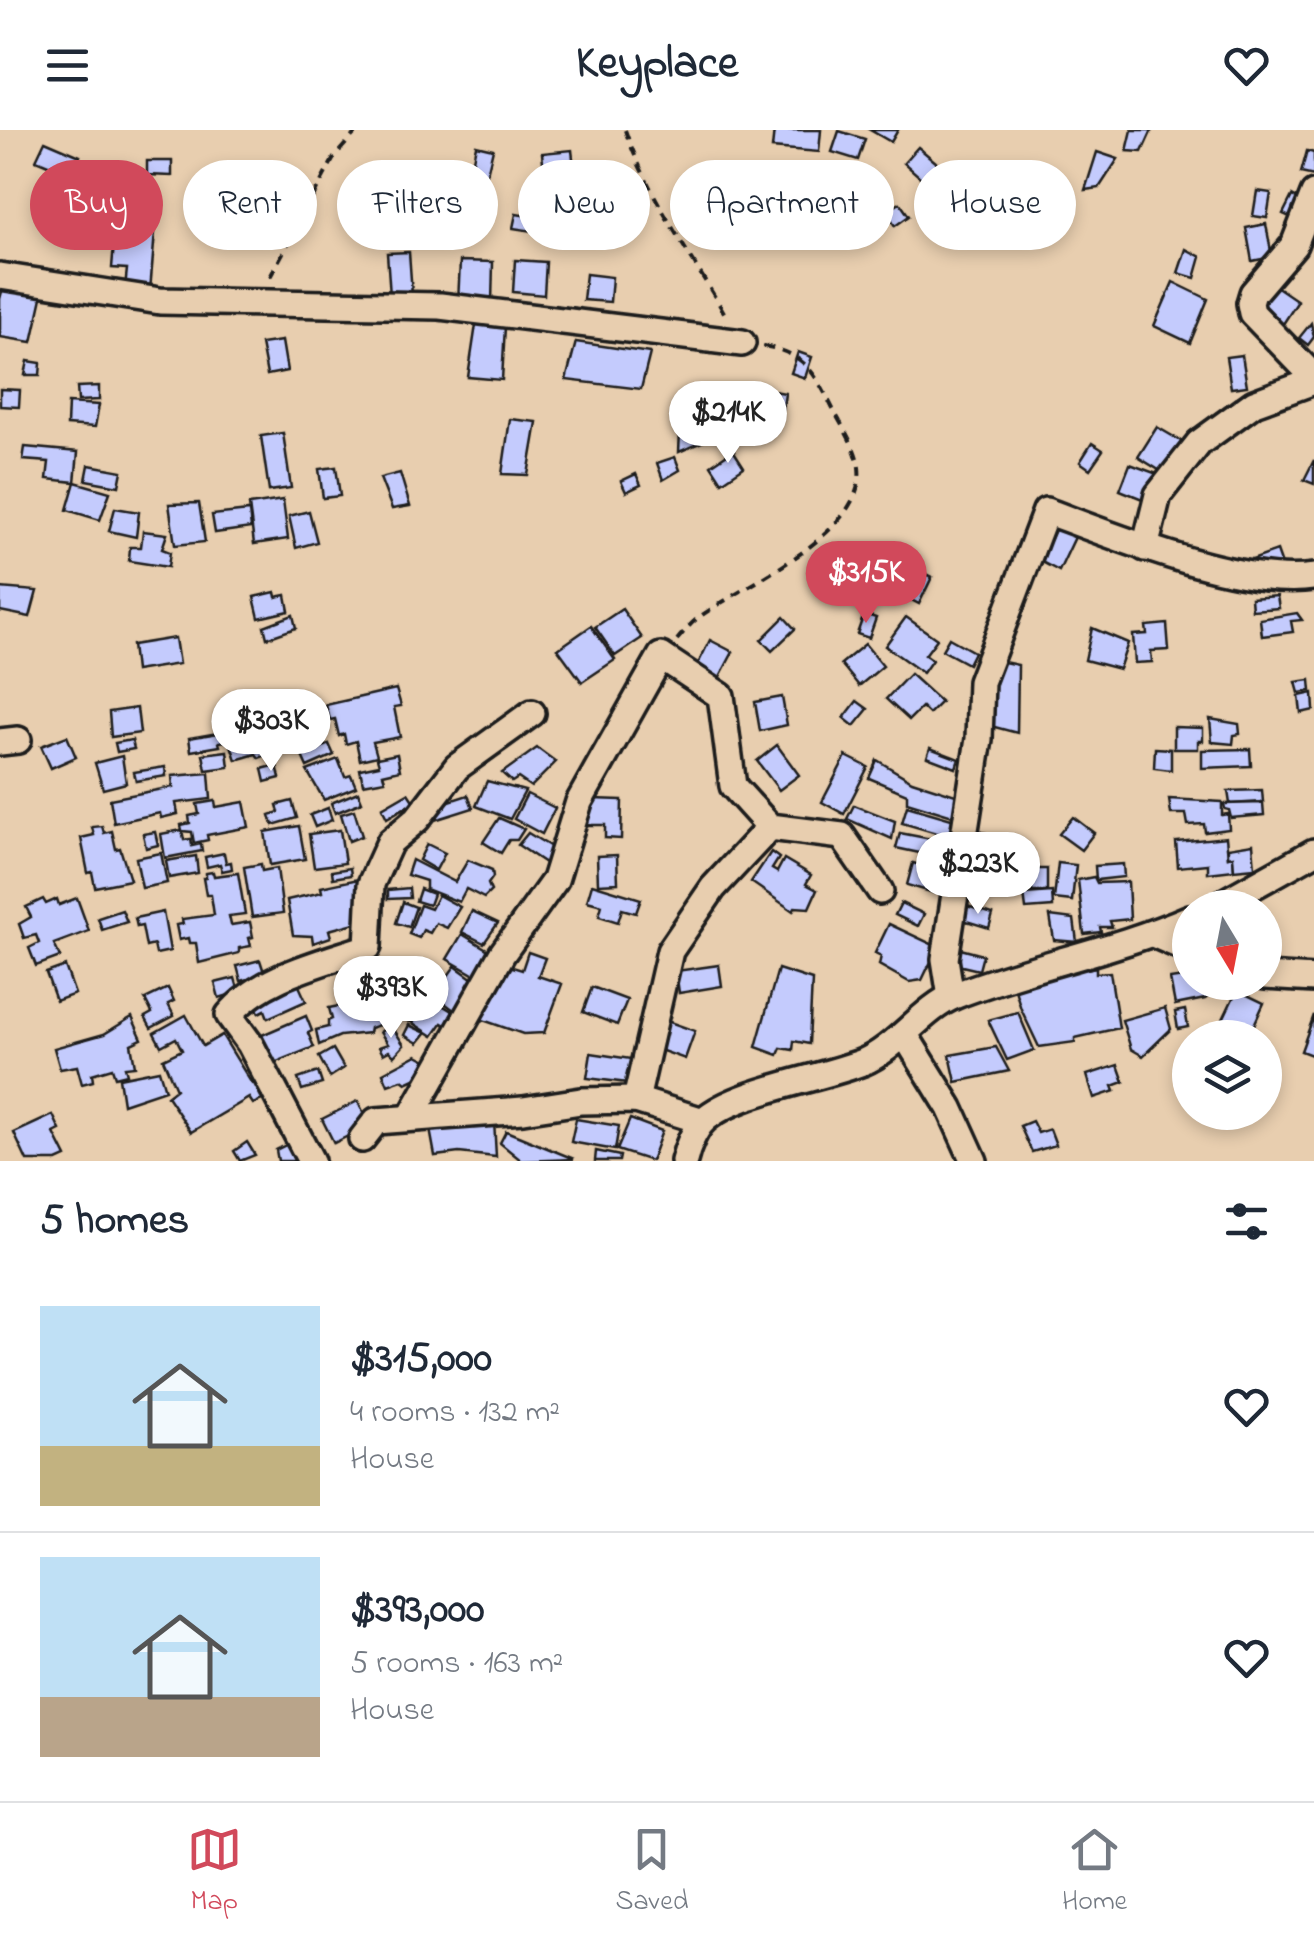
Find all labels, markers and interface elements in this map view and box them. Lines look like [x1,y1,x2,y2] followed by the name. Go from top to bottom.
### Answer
[576,32,738,98] text: Keyplace
[40,38,95,93] icon: menu
[1219,38,1274,93] icon: heart
[30,160,163,250] chip: Buy
[183,160,317,250] chip: Rent
[337,160,498,250] chip: Filters
[518,160,650,250] chip: New
[670,160,894,250] chip: Apartment
[914,160,1076,250] chip: House
[658,381,798,466] pin: $214K
[691,390,765,437] text: $214K
[796,541,936,626] pin: $315K
[828,550,904,597] text: $315K
[201,689,341,774] pin: $303K
[233,698,309,745] text: $303K
[908,832,1048,917] pin: $223K
[938,841,1018,888] text: $223K
[1172,890,1282,1000] north arrow
[1172,890,1282,1130] map controls
[321,956,461,1041] pin: $393K
[356,965,426,1012] text: $393K
[1172,1020,1282,1130] button: layers
[40,1191,189,1252] text: 5 homes
[1219,1194,1274,1249] icon: filters
[350,1329,492,1390] text: $315,000
[120,1346,240,1466] icon: home
[1219,1379,1274,1434] icon: heart
[350,1390,560,1437] text: 4 rooms · 132 m²
[350,1437,434,1484] text: House
[350,1580,484,1641] text: $393,000
[120,1597,240,1717] icon: home
[1219,1630,1274,1685] icon: heart
[350,1641,563,1688] text: 5 rooms · 163 m²
[350,1688,434,1735] text: House
[187,1822,242,1923] tab: Map
[615,1822,688,1923] tab: Saved
[1062,1822,1127,1923] tab: Home

